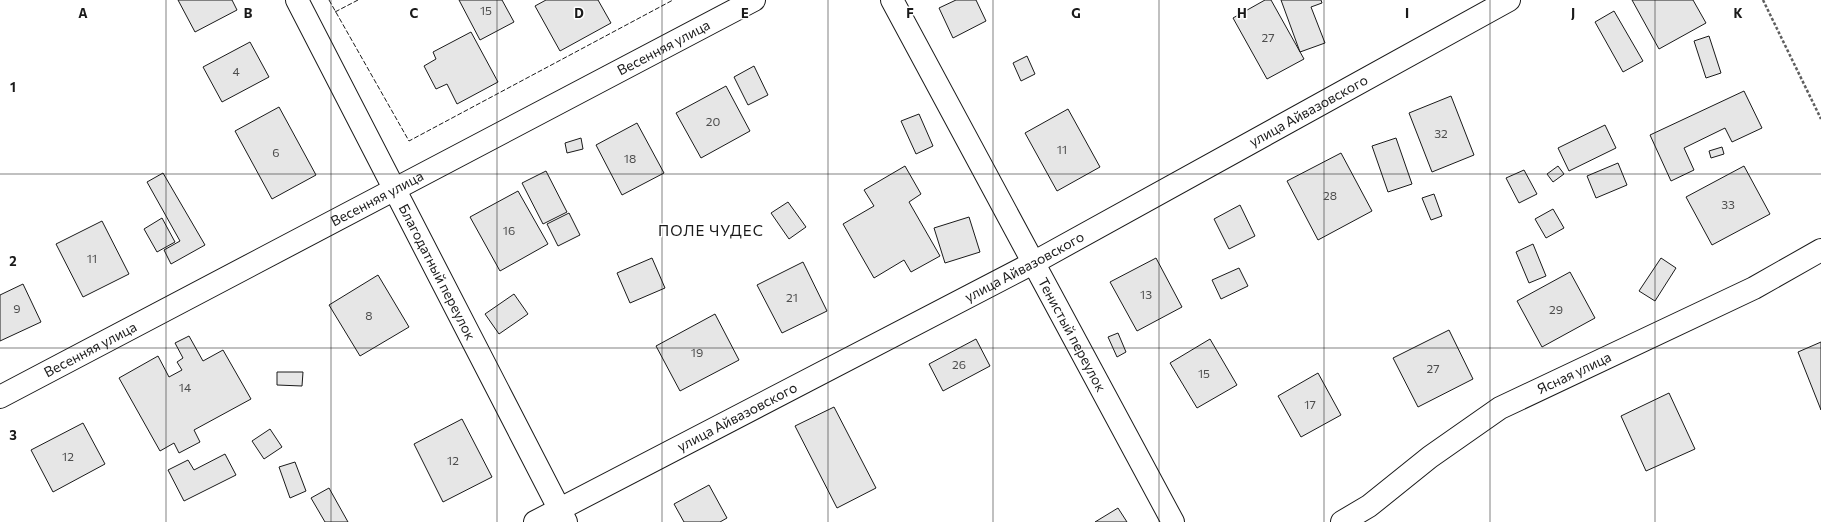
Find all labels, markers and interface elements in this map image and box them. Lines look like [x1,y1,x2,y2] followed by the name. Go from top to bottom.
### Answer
[480,3,492,17] house number: 15
[78,5,88,21] text: A
[244,5,253,21] text: B
[410,5,419,21] text: C
[574,5,584,21] text: D
[741,5,749,21] text: E
[906,5,914,21] text: F
[1071,5,1081,21] text: G
[1237,5,1247,21] text: H
[1405,5,1409,21] text: I
[1571,5,1575,21] text: J
[1733,5,1743,21] text: K
[614,16,713,79] street label: Весенняя улица
[1262,30,1274,44] house number: 27
[232,64,240,78] house number: 4
[1246,71,1370,150] street label: улица Айвазовского
[10,79,16,95] text: 1
[706,114,720,128] house number: 20
[1434,126,1448,140] house number: 32
[1057,142,1067,156] house number: 11
[272,145,280,159] house number: 6
[624,151,636,165] house number: 18
[327,167,426,229] street label: Весенняя улица
[1323,188,1337,202] house number: 28
[1721,197,1735,211] house number: 33
[395,201,480,343] street label: Благодатный переулок
[658,221,764,239] district label: ПОЛЕ ЧУДЕС
[503,223,515,237] house number: 16
[962,227,1087,305] street label: улица Айвазовского
[87,251,97,265] house number: 11
[9,253,17,269] text: 2
[1035,274,1110,395] street label: Тенистый переулок
[1140,287,1152,301] house number: 13
[786,290,798,304] house number: 21
[13,301,21,315] house number: 9
[1549,302,1563,316] house number: 29
[365,308,373,322] house number: 8
[41,318,139,380] street label: Весенняя улица
[691,345,703,359] house number: 19
[1534,348,1614,397] street label: Ясная улица
[952,357,966,371] house number: 26
[1427,361,1439,375] house number: 27
[1198,366,1210,380] house number: 15
[674,378,800,455] street label: улица Айвазовского
[179,380,191,394] house number: 14
[1304,397,1316,411] house number: 17
[9,427,17,443] text: 3
[62,449,74,463] house number: 12
[447,453,459,467] house number: 12

